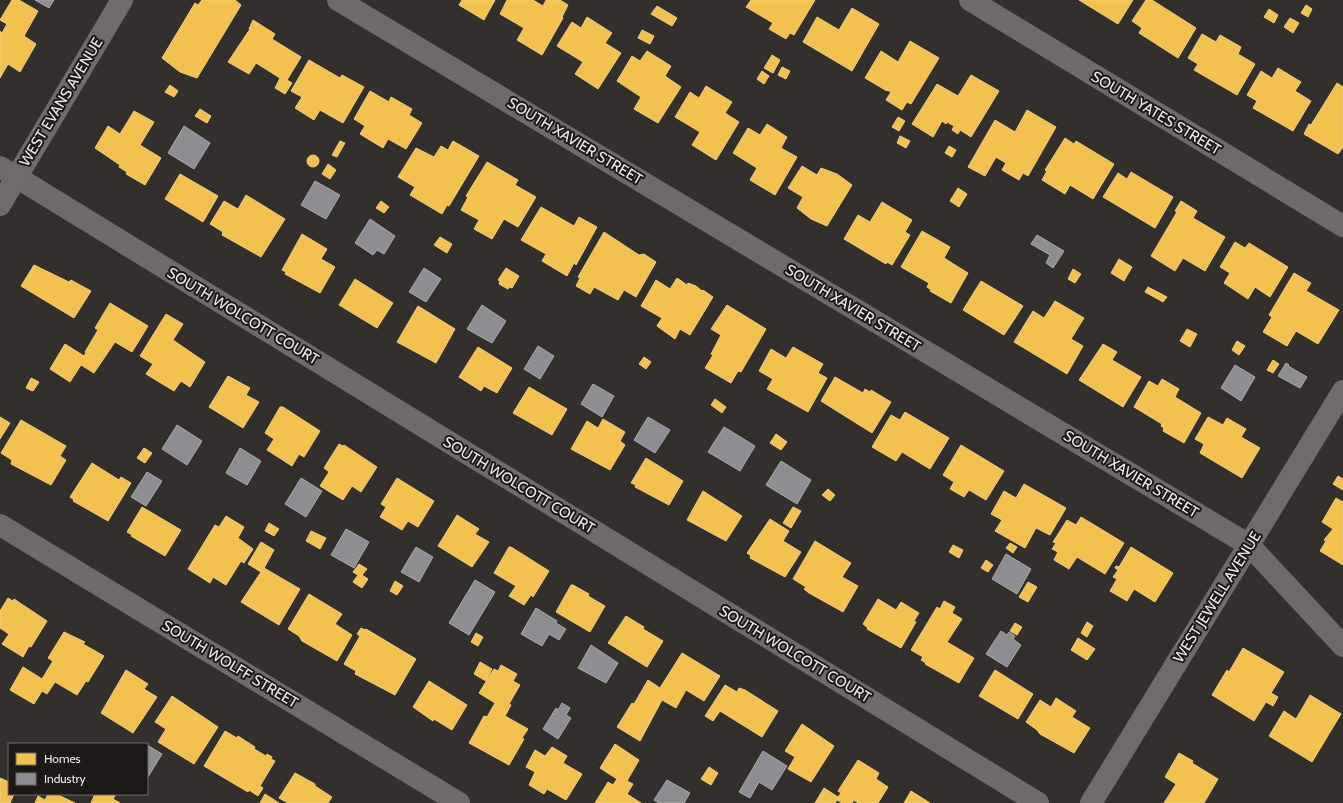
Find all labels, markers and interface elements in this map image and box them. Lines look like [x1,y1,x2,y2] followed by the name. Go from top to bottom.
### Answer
[15,34,107,170] street label: WEST EVANS AVENUE
[1088,67,1224,159] street label: SOUTH YATES STREET
[504,93,646,189] street label: SOUTH XAVIER STREET
[782,260,924,356] street label: SOUTH XAVIER STREET
[164,264,322,368] street label: SOUTH WOLCOTT COURT
[1060,426,1202,522] street label: SOUTH XAVIER STREET
[440,433,598,537] street label: SOUTH WOLCOTT COURT
[1169,528,1265,666] street label: WEST JEWELL AVENUE
[716,602,874,706] street label: SOUTH WOLCOTT COURT
[159,616,301,712] street label: SOUTH WOLFF STREET
[8,743,148,795] legend
[44,751,81,766] text: Homes
[44,771,85,786] text: Industry

